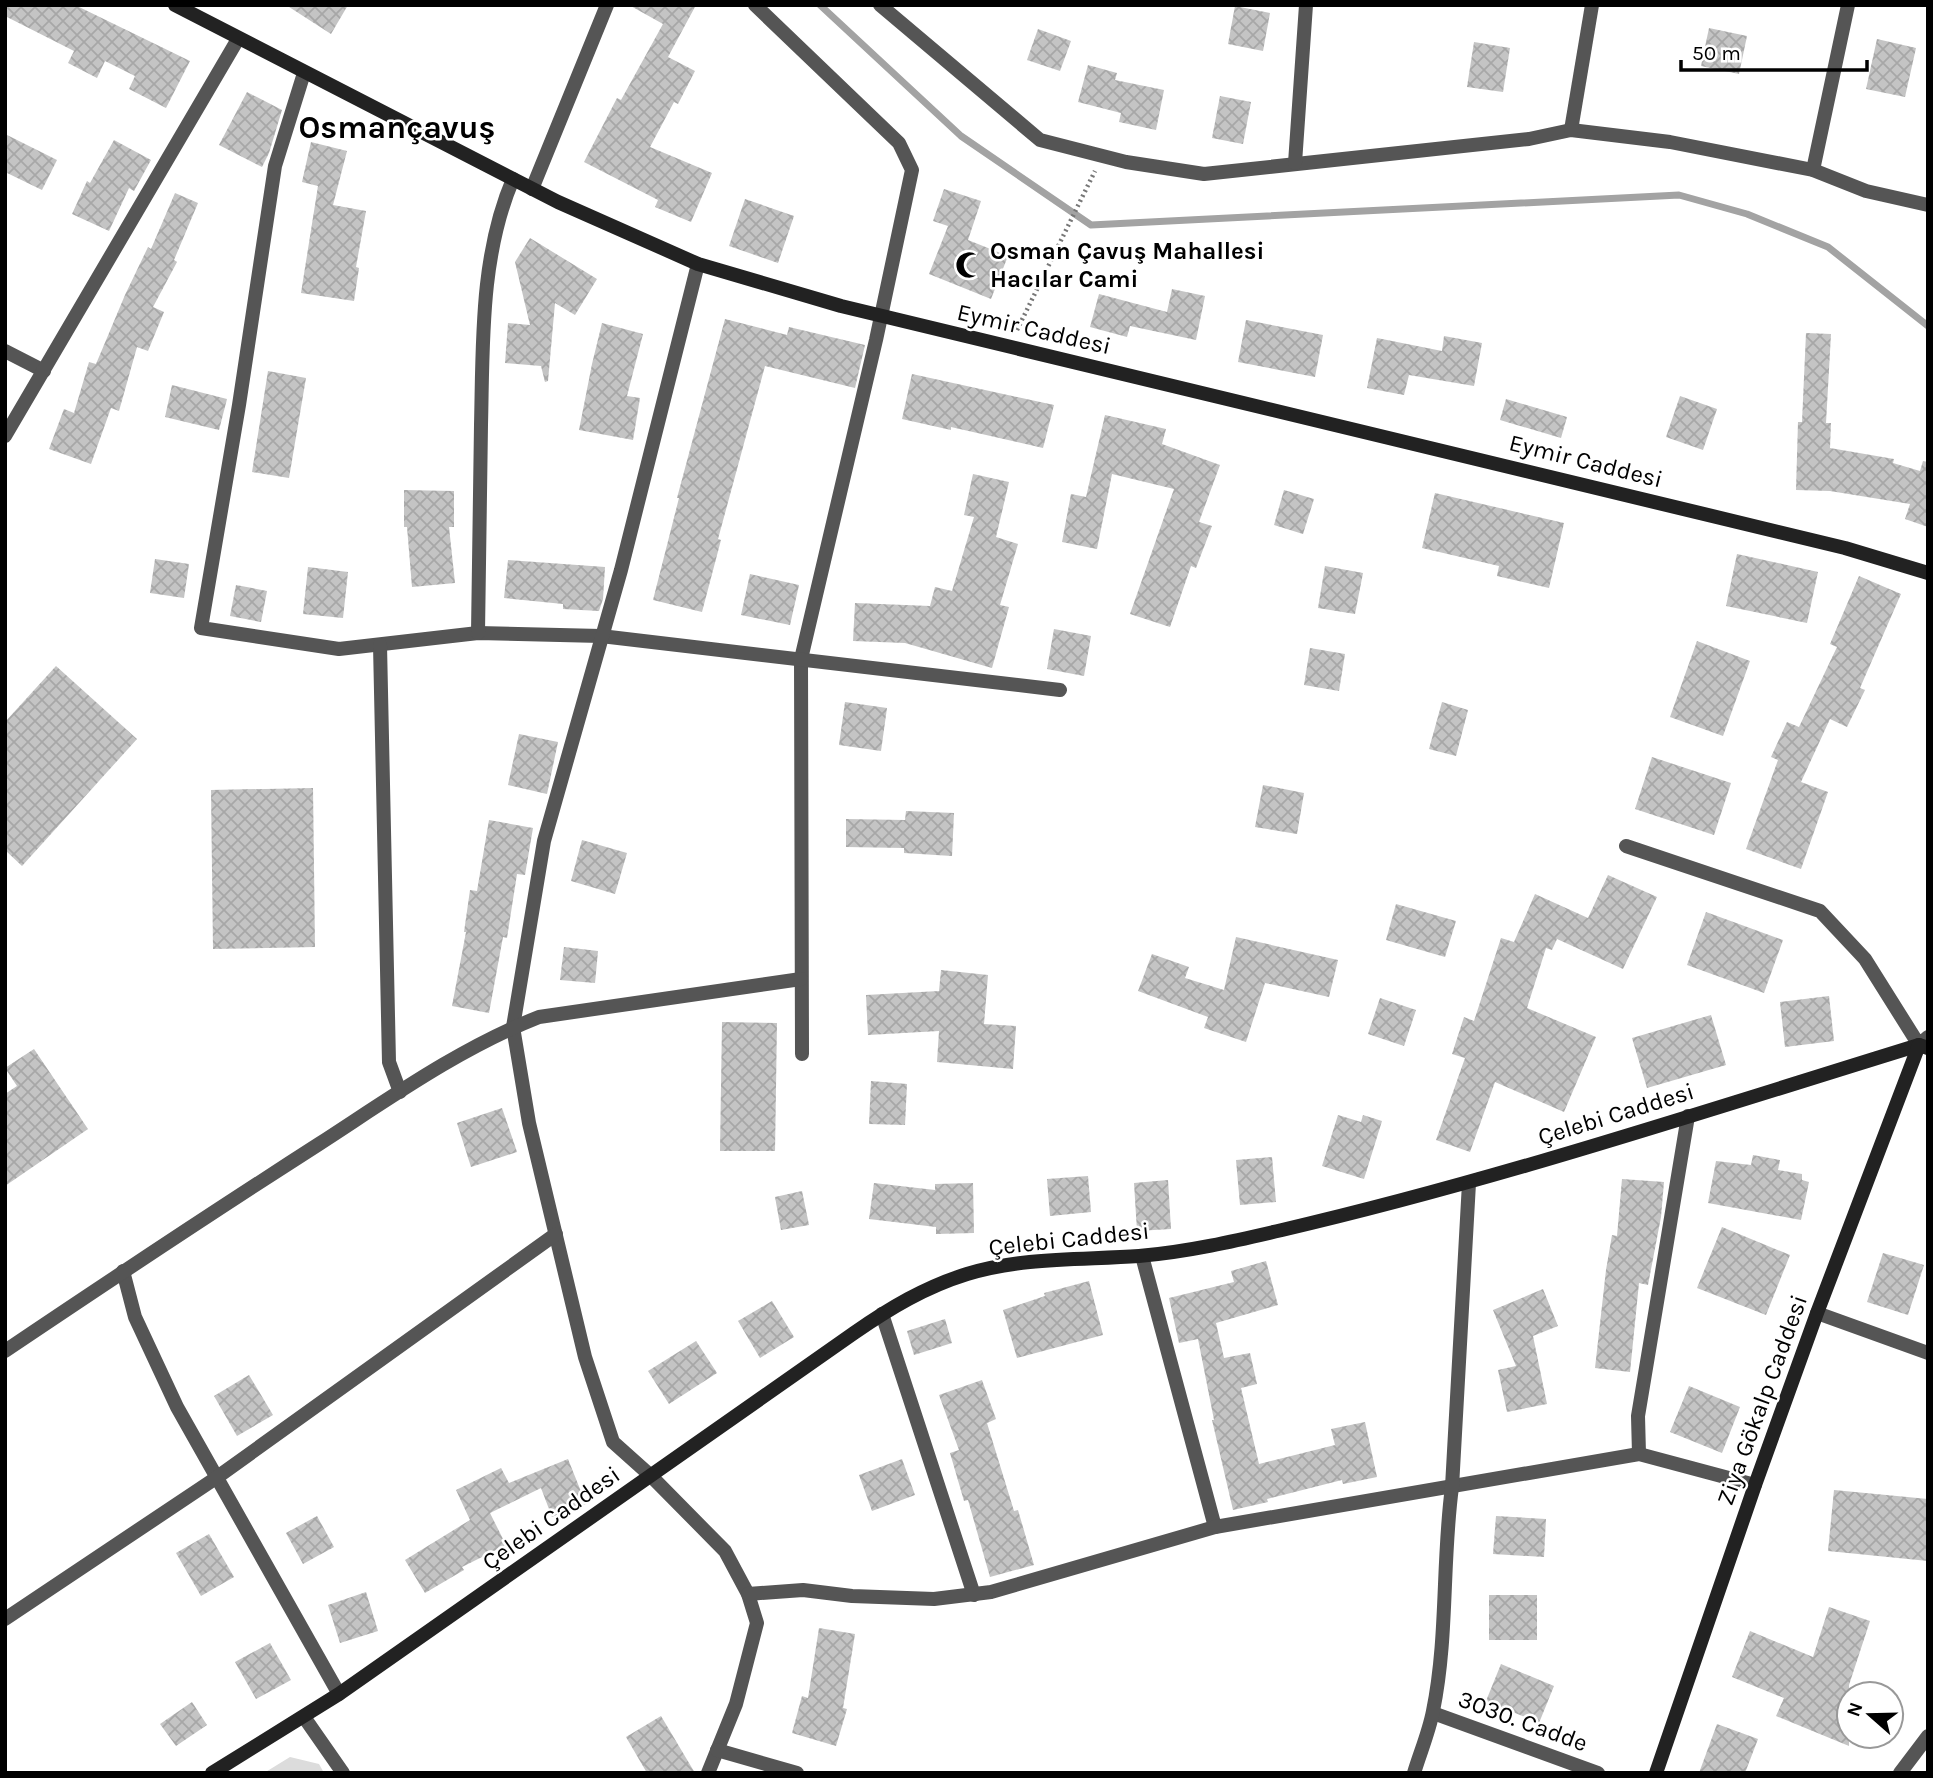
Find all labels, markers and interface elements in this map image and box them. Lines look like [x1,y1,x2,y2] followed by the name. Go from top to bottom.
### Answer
[1681,28,1867,72] scale bar
[1692,41,1741,65] text: 50 m
[299,109,495,146] district label: Osmançavuş
[990,237,1264,293] place label: Osman Çavuş Mahallesi Hacılar Cami
[954,250,984,280] mosque icon: Osman Çavuş Mahallesi Hacılar Cami
[954,298,1114,360] street label: Eymir Caddesi
[1506,428,1666,494] street label: Eymir Caddesi
[1535,1077,1697,1151] street label: Çelebi Caddesi
[987,1217,1151,1261] street label: Çelebi Caddesi
[1711,1291,1813,1509] street label: Ziya Gökalp Caddesi
[477,1460,625,1576] street label: Çelebi Caddesi
[1835,1680,1905,1750] north arrow
[1455,1685,1591,1757] street label: 3030. Cadde
[1842,1699,1868,1720] text: N

